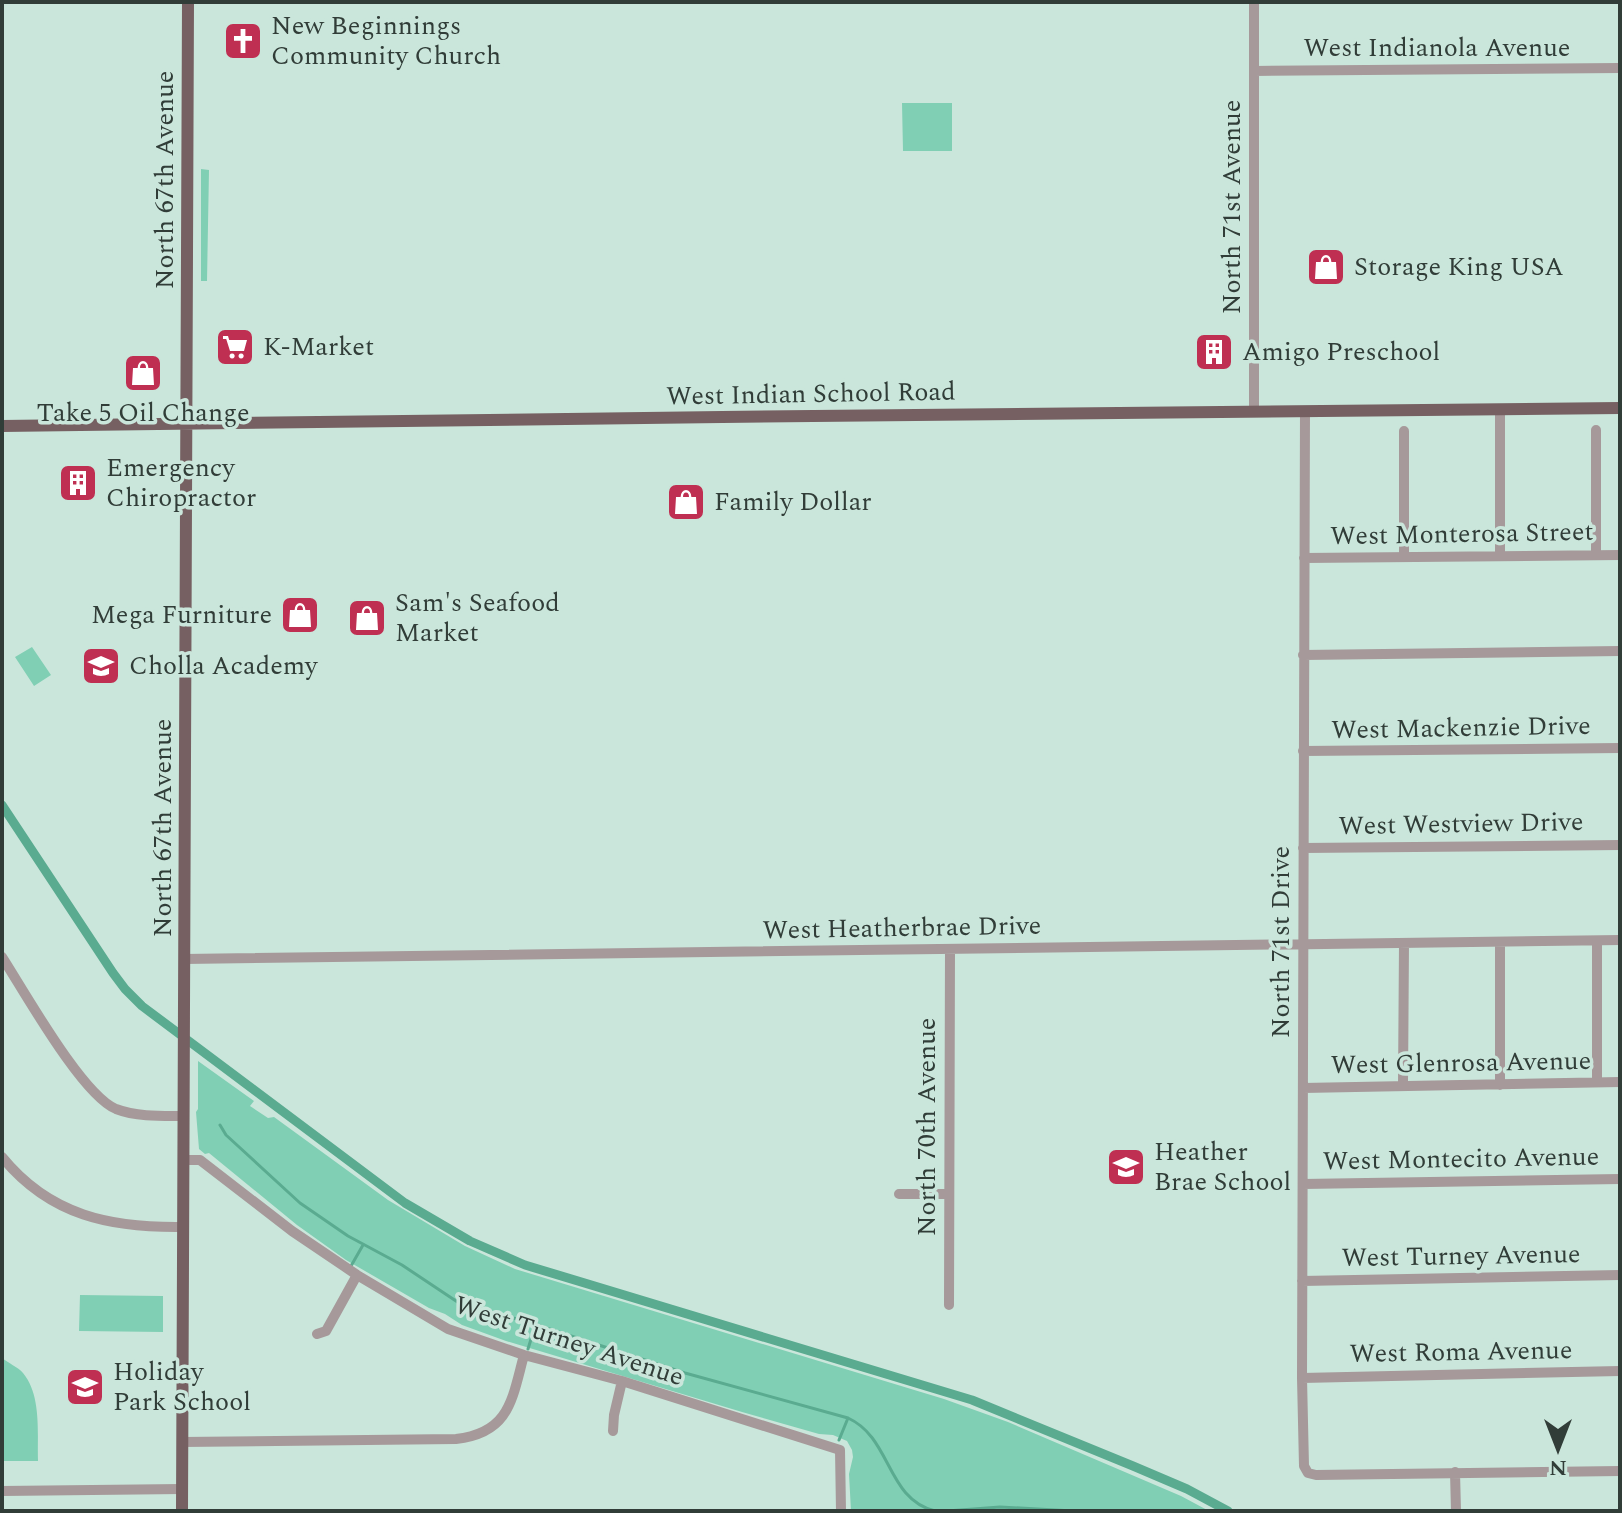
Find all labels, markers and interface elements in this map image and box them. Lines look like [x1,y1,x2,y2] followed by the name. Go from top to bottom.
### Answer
[271,6,501,76] place label: New Beginnings Community Church
[222,20,264,62] church icon: New Beginnings Community Church
[1304,28,1570,68] street label: West Indianola Avenue
[145,71,185,289] street label: North 67th Avenue
[1212,100,1252,314] street label: North 71st Avenue
[1305,246,1347,288] shop icon: Storage King USA
[1354,247,1564,287] place label: Storage King USA
[214,326,256,368] supermarket icon: K-Market
[263,327,374,367] place label: K-Market
[1193,331,1235,373] building icon: Amigo Preschool
[1242,332,1440,372] place label: Amigo Preschool
[122,352,164,394] shop icon: Take 5 Oil Change
[666,371,956,417] street label: West Indian School Road
[36,393,250,433] place label: Take 5 Oil Change
[106,448,256,518] place label: Emergency Chiropractor
[57,462,99,504] building icon: Emergency Chiropractor
[665,481,707,523] shop icon: Family Dollar
[714,482,872,522] place label: Family Dollar
[1330,512,1594,556] street label: West Monterosa Street
[395,583,560,653] place label: Sam's Seafood Market
[279,594,321,636] shop icon: Mega Furniture
[91,595,272,635] place label: Mega Furniture
[346,597,388,639] shop icon: Sam's Seafood Market
[80,645,122,687] school or university icon: Cholla Academy
[129,646,319,686] place label: Cholla Academy
[1331,706,1591,750] street label: West Mackenzie Drive
[143,719,183,937] street label: North 67th Avenue
[1338,802,1584,846] street label: West Westview Drive
[1261,846,1301,1038] street label: North 71st Drive
[762,906,1042,950] street label: West Heatherbrae Drive
[907,1018,947,1236] street label: North 70th Avenue
[1331,1041,1591,1085] street label: West Glenrosa Avenue
[1154,1132,1291,1202] place label: Heather Brae School
[1323,1137,1599,1181] street label: West Montecito Avenue
[1105,1146,1147,1188] school or university icon: Heather Brae School
[1341,1234,1581,1278] street label: West Turney Avenue
[449,1285,689,1397] street label: West Turney Avenue
[1349,1330,1573,1374] street label: West Roma Avenue
[113,1352,251,1422] place label: Holiday Park School
[64,1366,106,1408] school or university icon: Holiday Park School
[1518,1409,1598,1489] north arrow
[1549,1451,1567,1484] text: N

